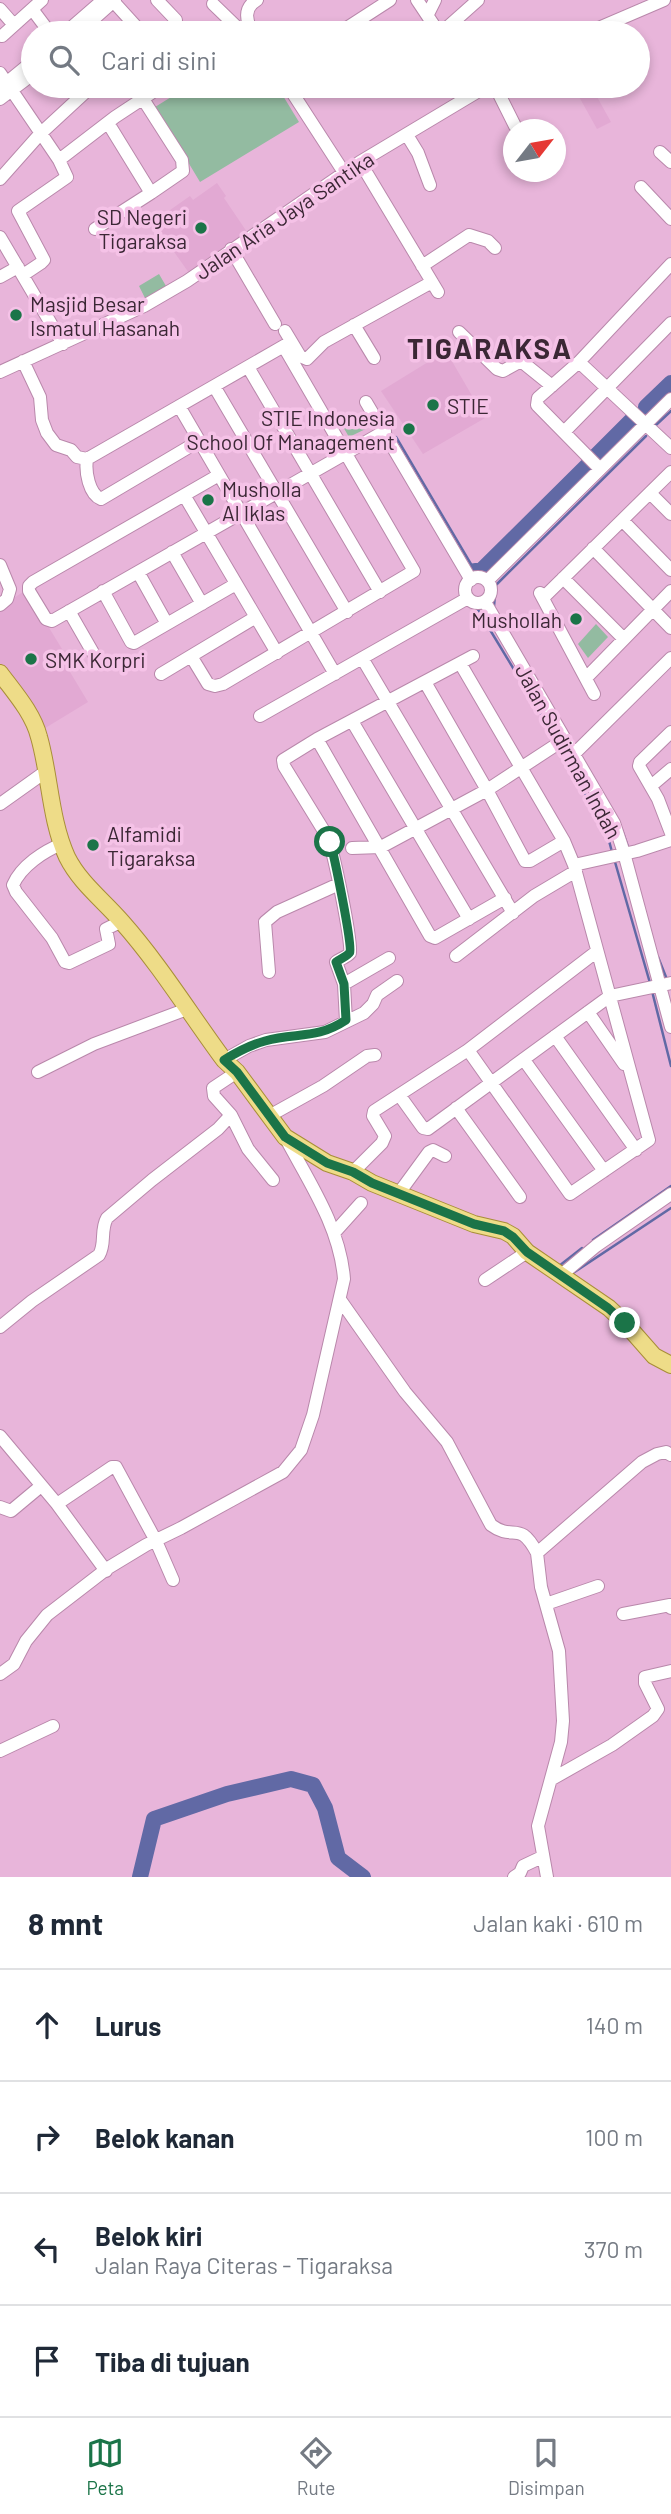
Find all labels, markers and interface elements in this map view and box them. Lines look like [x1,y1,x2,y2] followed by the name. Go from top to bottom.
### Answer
[21,21,650,98] search box
[45,41,83,79] icon: search
[101,44,217,75] text: Cari di sini
[503,119,566,182] north arrow
[190,146,378,284] street label: Jalan Aria Jaya Santika
[97,204,187,253] place label: SD Negeri Tigaraksa
[193,220,209,236] marker: SD Negeri Tigaraksa
[30,291,180,340] place label: Masjid Besar Ismatul Hasanah
[8,307,24,323] marker: Masjid Besar Ismatul Hasanah
[407,331,573,365] district label: TIGARAKSA
[447,393,489,418] place label: STIE
[425,397,441,413] marker: STIE
[186,405,395,454] place label: STIE Indonesia School Of Management
[401,421,417,437] marker: STIE Indonesia School Of Management
[222,476,301,525] place label: Musholla Al Iklas
[200,492,216,508] marker: Musholla Al Iklas
[471,607,562,632] place label: Mushollah
[568,611,584,627] marker: Mushollah
[45,647,146,672] place label: SMK Korpri
[23,651,39,667] marker: SMK Korpri
[511,659,627,843] street label: Jalan Sudirman Indah
[107,821,196,870] place label: Alfamidi Tigaraksa
[314,826,345,857] route start
[85,837,101,853] marker: Alfamidi Tigaraksa
[609,1307,640,1338] route end
[28,1905,103,1941] text: 8 mnt
[473,1909,643,1937] text: Jalan kaki · 610 m
[28,2006,66,2044] icon: ahead
[95,2010,161,2041] text: Lurus
[586,2011,643,2039] text: 140 m
[28,2118,66,2156] icon: right
[95,2122,234,2153] text: Belok kanan
[585,2123,643,2151] text: 100 m
[95,2220,202,2251] text: Belok kiri
[28,2230,66,2268] icon: left
[584,2235,643,2263] text: 370 m
[95,2251,393,2279] text: Jalan Raya Citeras - Tigaraksa
[28,2342,66,2380] icon: arrive
[95,2346,250,2377] text: Tiba di tujuan
[86,2434,124,2499] tab: Peta
[297,2434,335,2499] tab: Rute
[508,2434,585,2499] tab: Disimpan

